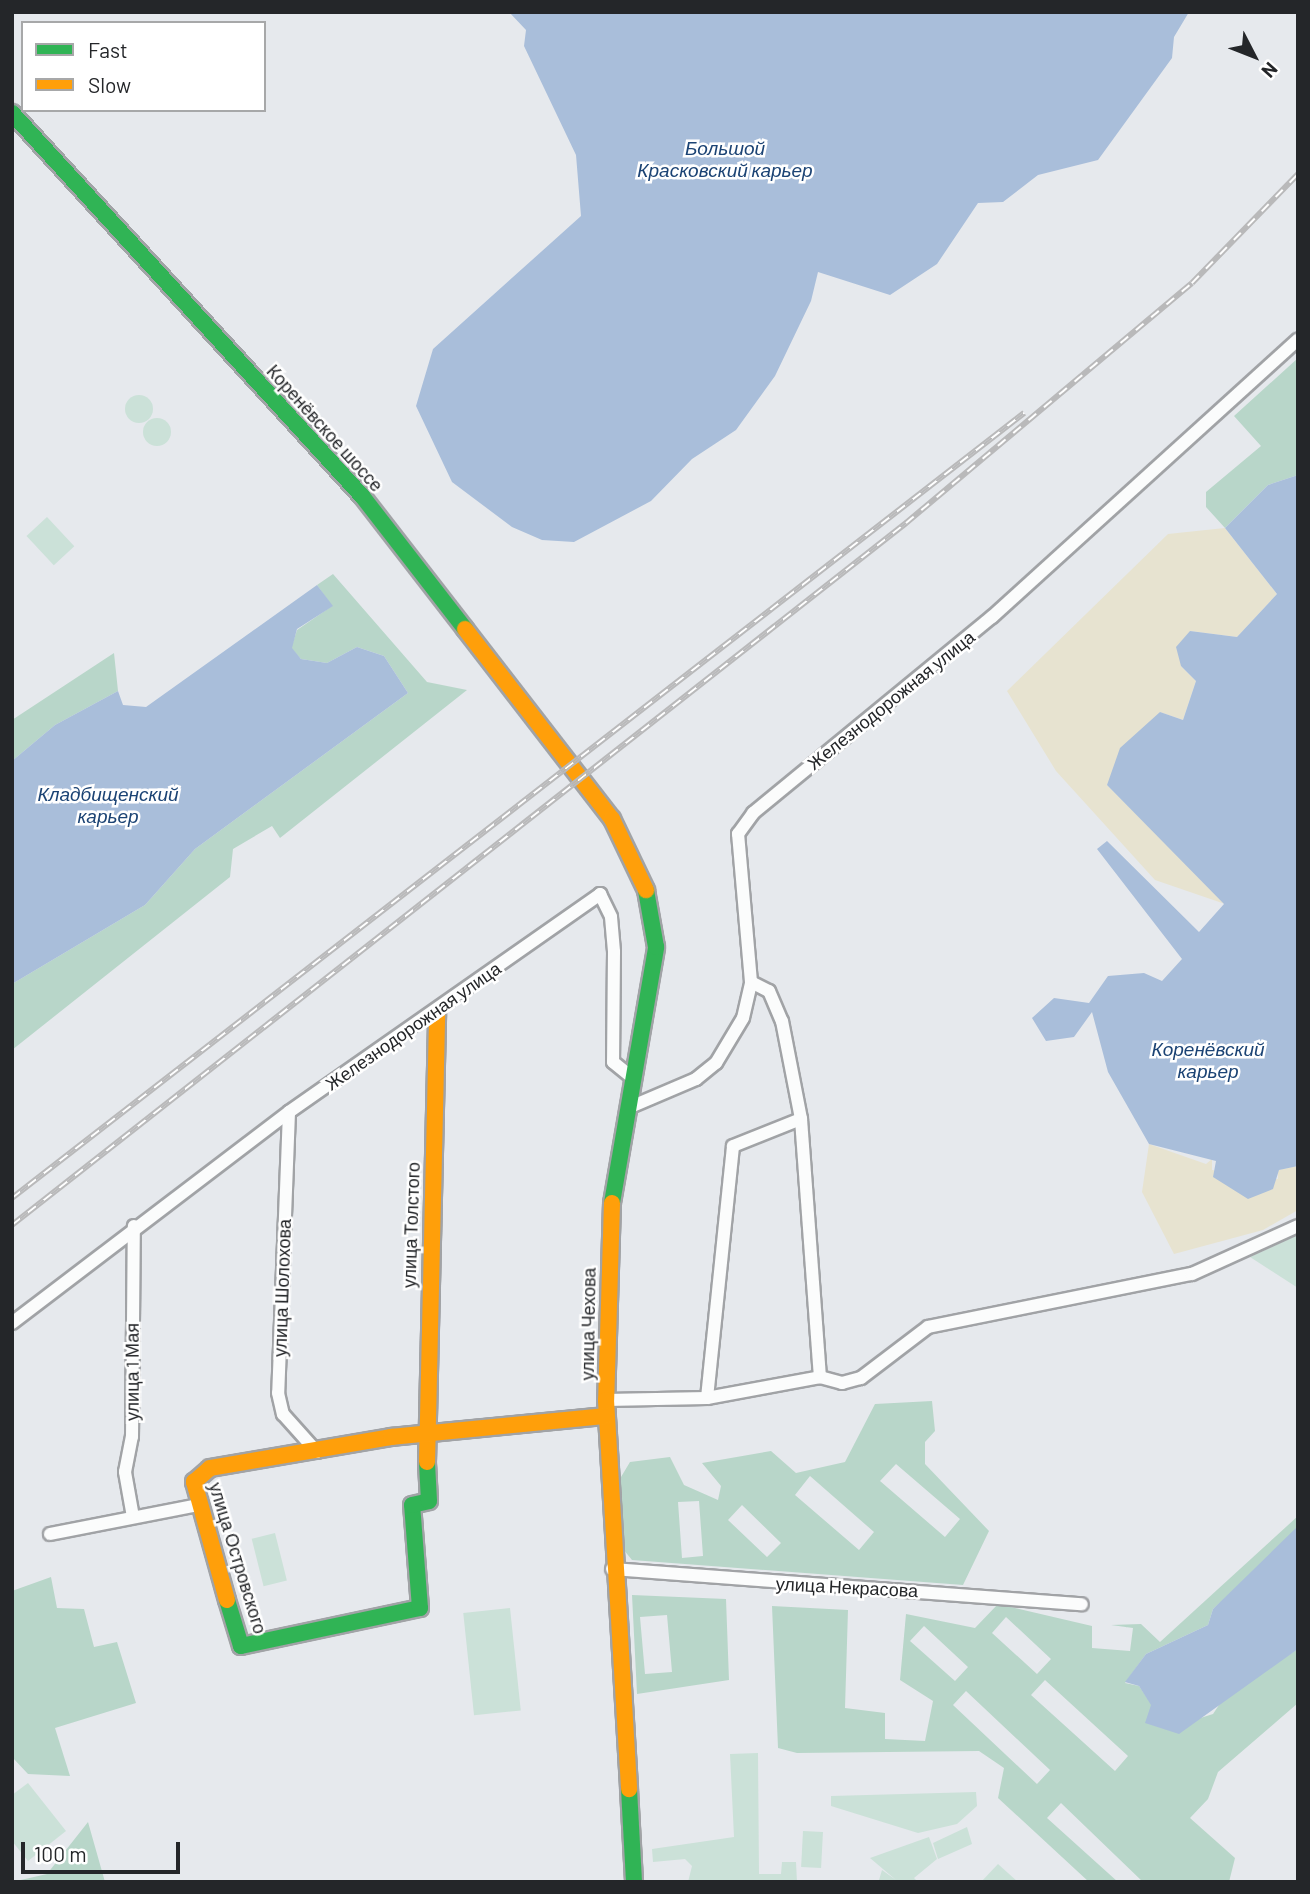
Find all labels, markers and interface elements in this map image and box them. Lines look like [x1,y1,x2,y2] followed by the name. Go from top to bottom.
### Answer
[21,21,266,112] legend
[1219,21,1289,91] north arrow
[88,37,128,62] text: Fast
[1257,58,1283,83] text: N
[88,72,131,97] text: Slow
[637,137,813,181] water label: Большой Красковский карьер
[262,360,388,496] street label: Коренёвское шоссе
[803,626,979,774] street label: Железнодорожная улица
[37,783,179,827] water label: Кладбищенский карьер
[321,957,505,1095] street label: Железнодорожная улица
[1151,1038,1265,1082] water label: Коренёвский карьер
[398,1162,424,1288] street label: улица Толстого
[269,1219,295,1357] street label: улица Шолохова
[576,1267,600,1381] street label: улица Чехова
[121,1323,143,1421] street label: улица 1 Мая
[205,1480,271,1636] street label: улица Островского
[775,1572,919,1602] street label: улица Некрасова
[24,1828,184,1872] scale bar
[34,1841,87,1866] text: 100 m

